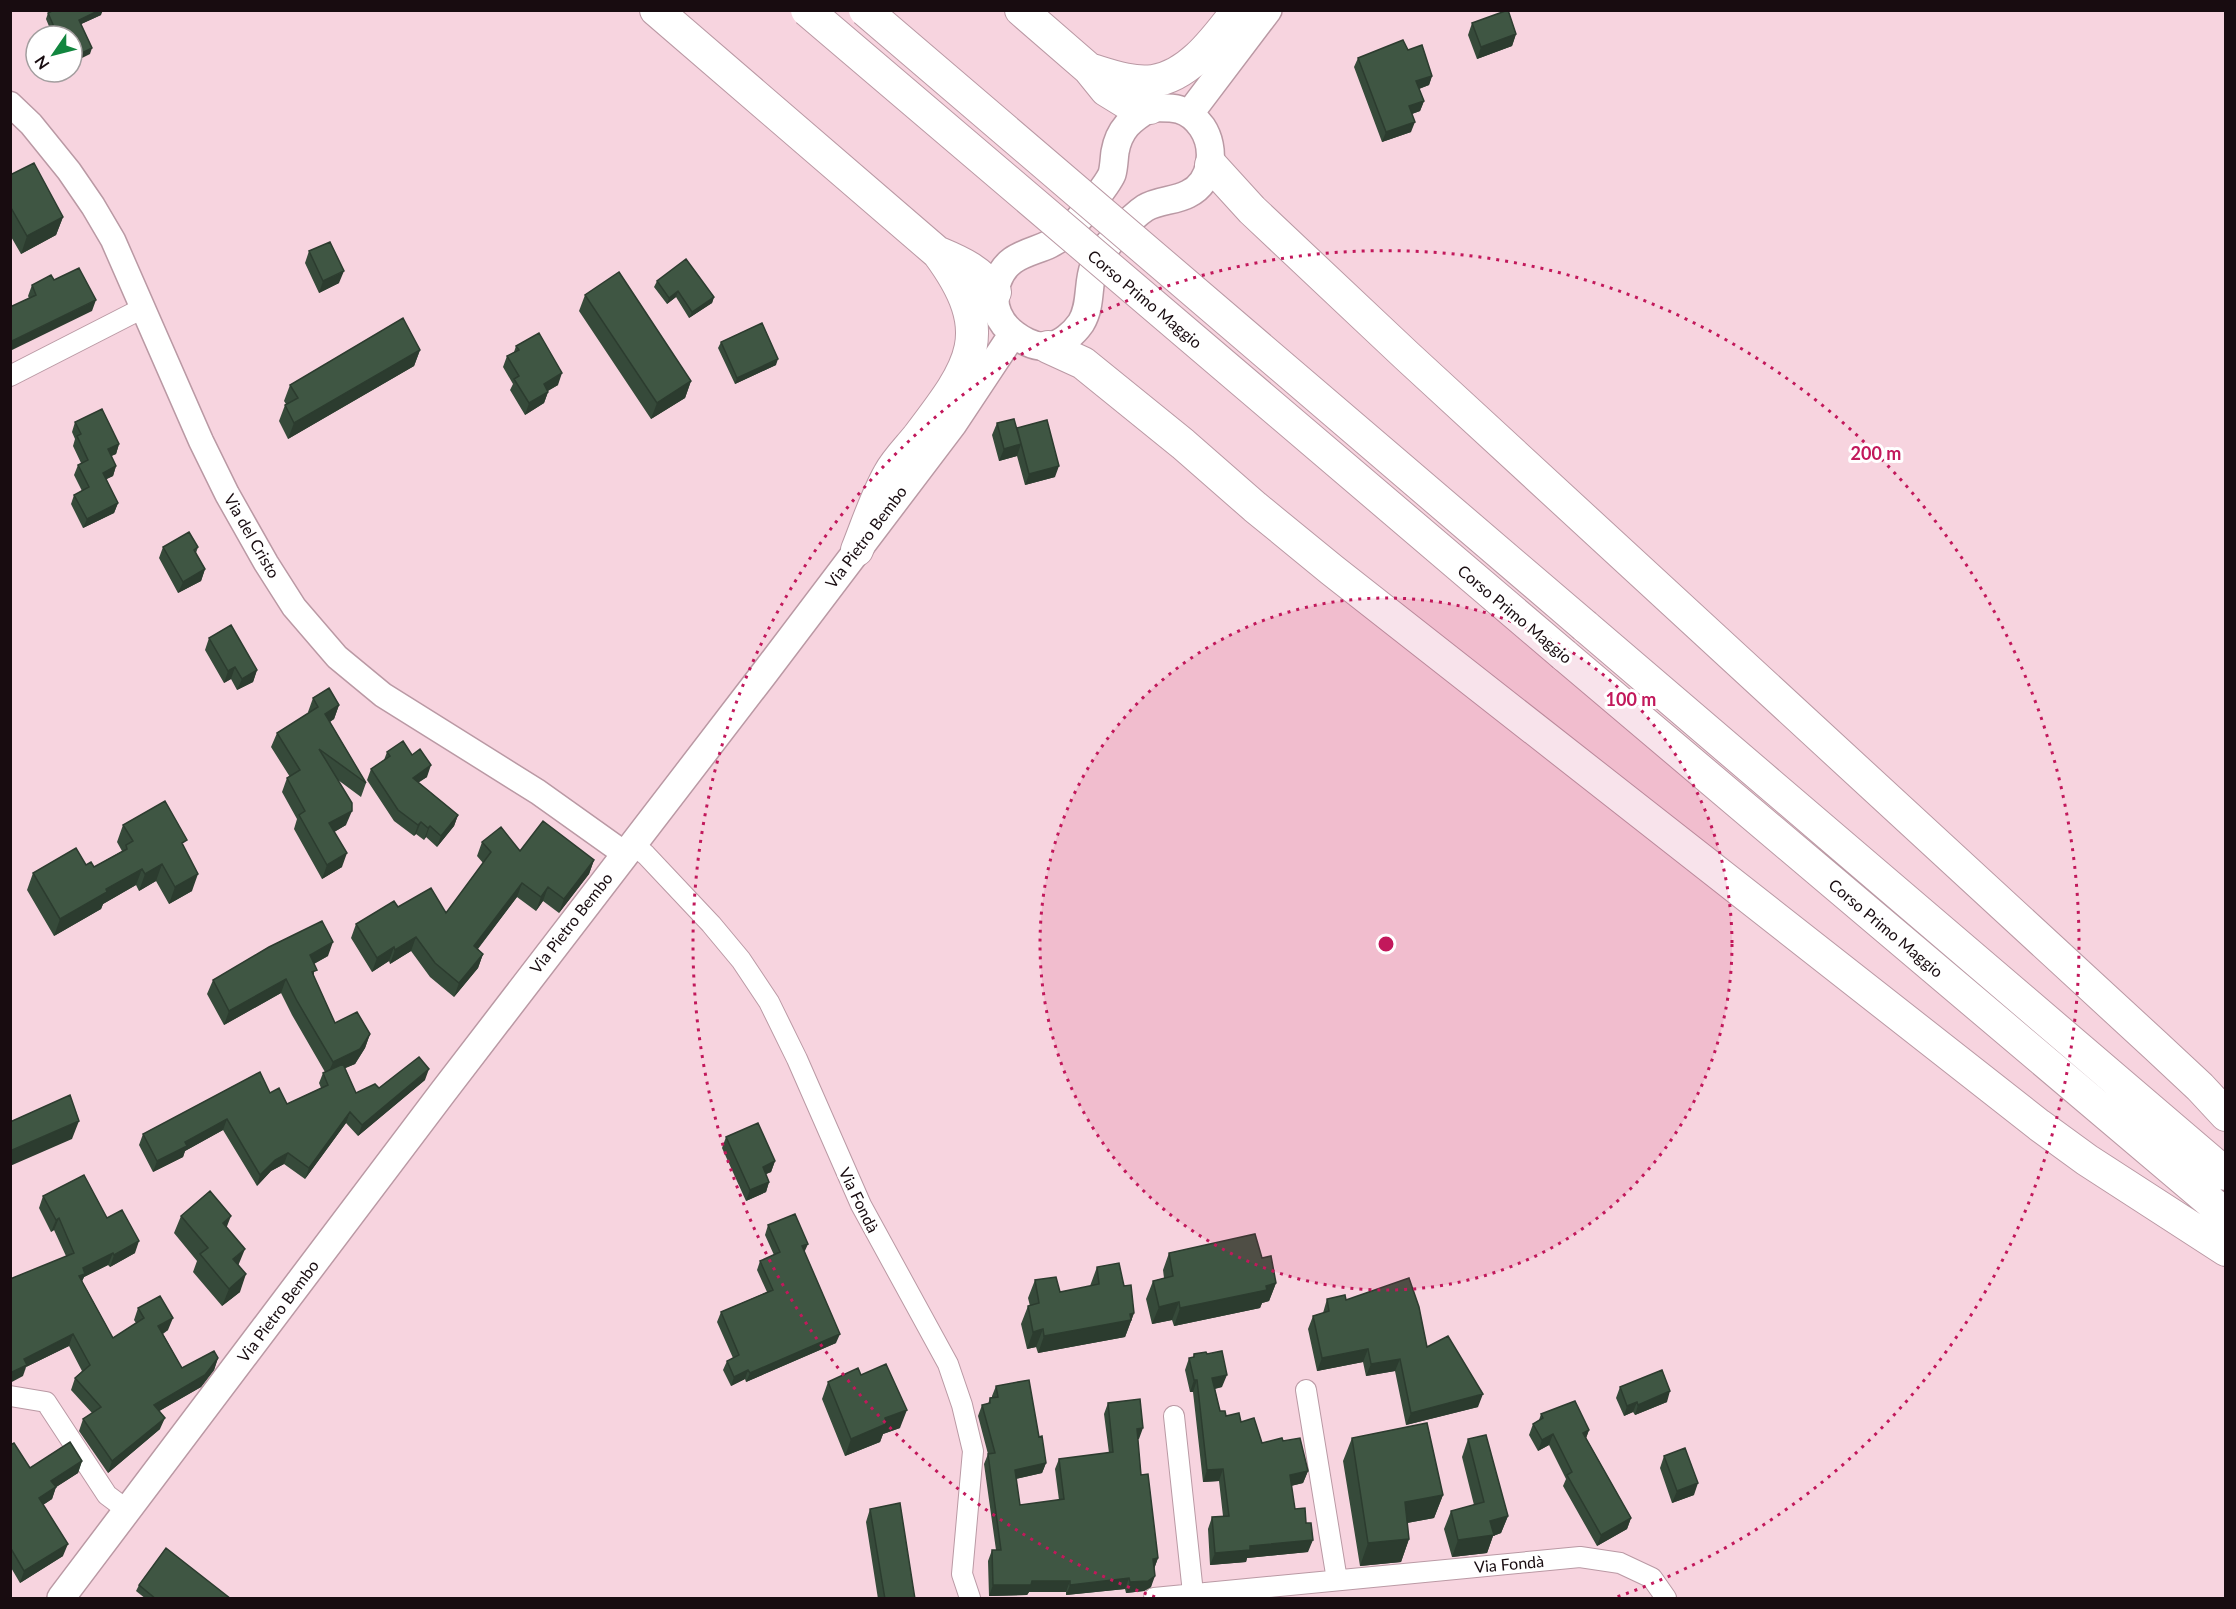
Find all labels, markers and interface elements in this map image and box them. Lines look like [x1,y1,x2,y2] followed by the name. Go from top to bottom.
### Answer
[24,24,84,84] north arrow
[30,52,53,73] text: N
[1084,245,1206,352] street label: Corso Primo Maggio
[1851,442,1901,464] text: 200 m
[821,482,910,591] street label: Via Pietro Bembo
[221,490,284,581] street label: Via del Cristo
[1454,560,1576,667] street label: Corso Primo Maggio
[1606,688,1656,710] text: 100 m
[525,868,616,977] street label: Via Pietro Bembo
[1825,874,1947,981] street label: Corso Primo Maggio
[1376,934,1396,954] centre of rings
[836,1164,883,1235] street label: Via Fondà
[233,1256,322,1365] street label: Via Pietro Bembo
[1473,1551,1545,1576] street label: Via Fondà

